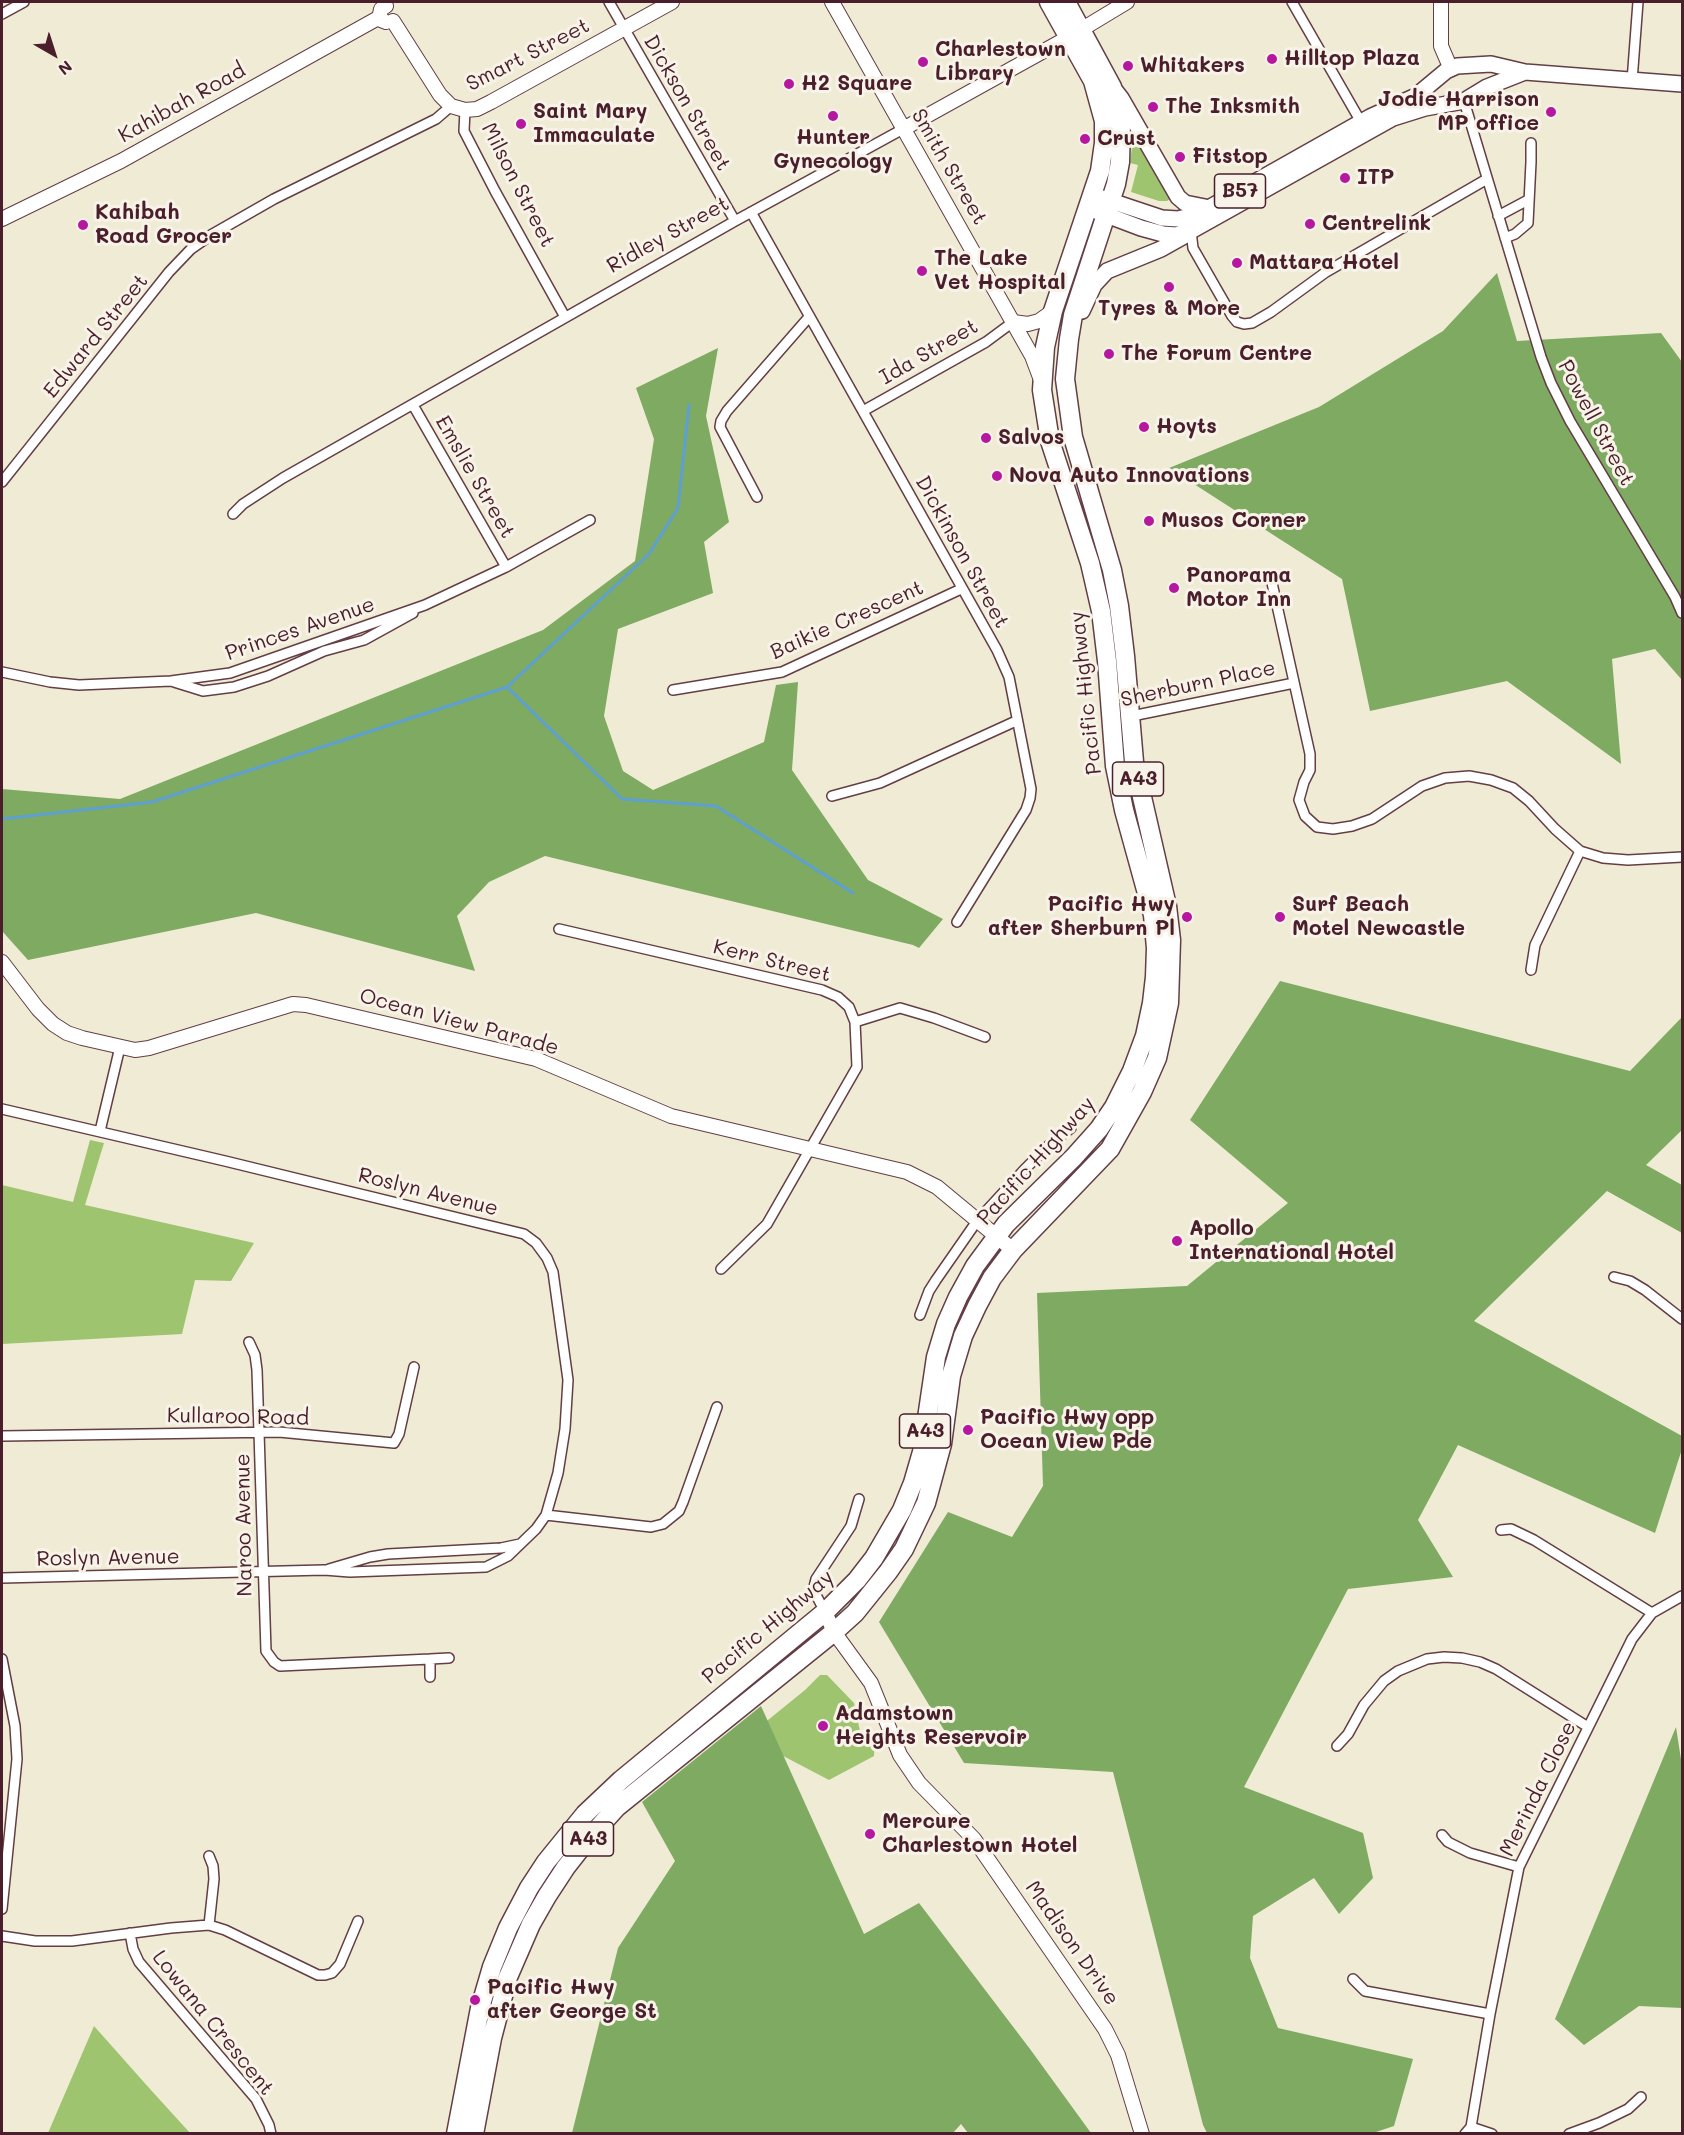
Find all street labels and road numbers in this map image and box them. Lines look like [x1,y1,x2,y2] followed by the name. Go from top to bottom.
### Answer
[462,13,594,97] street label: Smart Street
[638,31,736,175] street label: Dickson Street
[114,58,250,148] street label: Kahibah Road
[906,105,992,229] street label: Smith Street
[476,119,560,251] street label: Milson Street
[1214,174,1266,208] road number: B57
[602,191,734,279] street label: Ridley Street
[38,269,154,403] street label: Edward Street
[875,314,983,390] street label: Ida Street
[1552,356,1640,490] street label: Powell Street
[430,411,520,543] street label: Emslie Street
[910,471,1014,633] street label: Dickinson Street
[767,575,927,665] street label: Baikie Crescent
[222,592,378,666] street label: Princes Avenue
[1065,610,1107,776] street label: Pacific Highway
[1118,655,1278,713] street label: Sherburn Place
[1112,762,1164,796] road number: A43
[711,934,833,988] street label: Kerr Street
[357,983,561,1061] street label: Ocean View Parade
[972,1092,1100,1230] street label: Pacific Highway
[355,1162,501,1222] street label: Roslyn Avenue
[167,1403,309,1431] street label: Kullaroo Road
[900,1414,950,1448] road number: A43
[230,1453,258,1597] street label: Naroo Avenue
[36,1544,180,1572] street label: Roslyn Avenue
[697,1565,839,1689] street label: Pacific Highway
[1494,1717,1582,1861] street label: Merinda Close
[562,1822,614,1856] road number: A43
[1020,1876,1124,2010] street label: Madison Drive
[147,1945,279,2101] street label: Lowana Crescent

